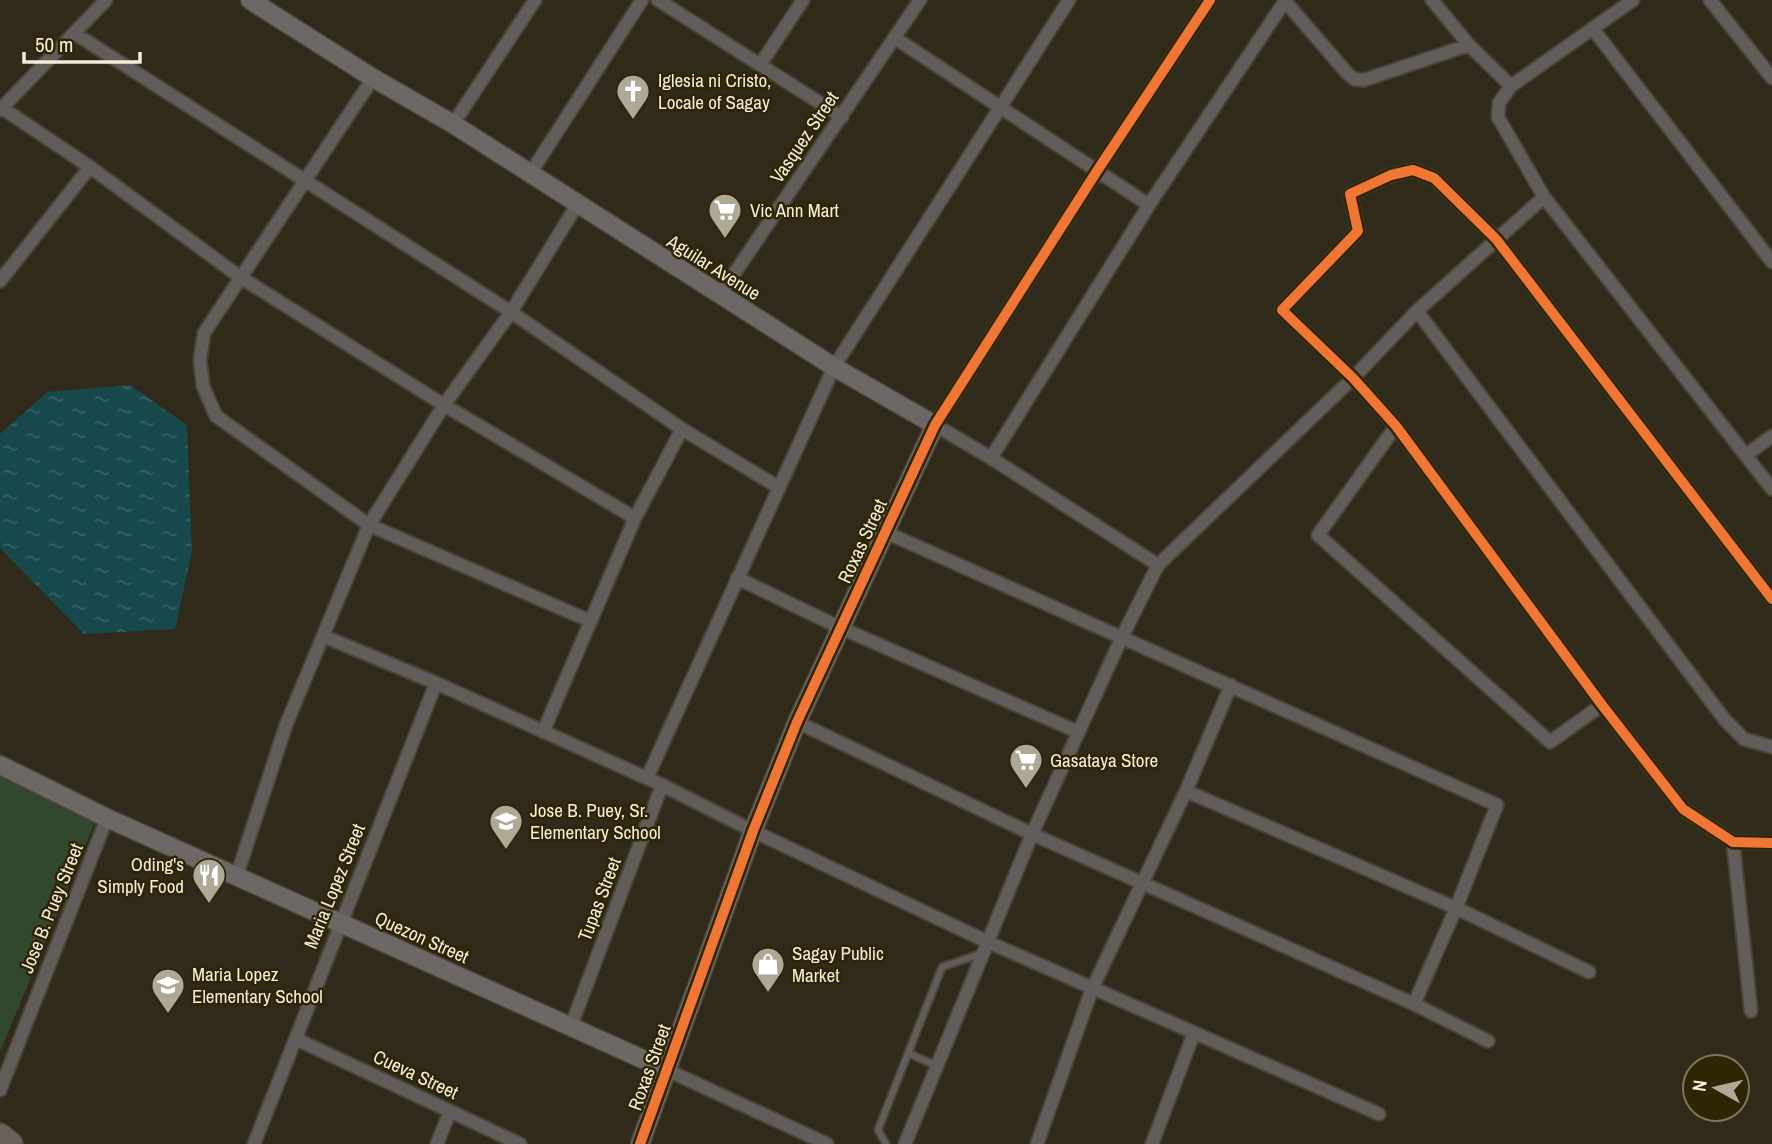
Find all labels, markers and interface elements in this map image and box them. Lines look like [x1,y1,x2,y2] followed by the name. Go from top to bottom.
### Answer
[24,21,140,65] scale bar
[35,30,73,59] text: 50 m
[658,67,771,115] place label: Iglesia ni Cristo, Locale of Sagay
[614,72,652,121] church icon: Iglesia ni Cristo, Locale of Sagay
[764,85,845,188] street label: Vasquez Street
[706,191,744,240] supermarket icon: Vic Ann Mart
[750,197,840,223] place label: Vic Ann Mart
[662,228,766,306] street label: Aguilar Avenue
[831,494,893,587] street label: Roxas Street
[1007,741,1045,790] supermarket icon: Gasataya Store
[1050,747,1158,773] place label: Gasataya Store
[530,797,661,845] place label: Jose B. Puey, Sr. Elementary School
[487,802,525,851] school or university icon: Jose B. Puey, Sr. Elementary School
[297,819,371,952] street label: Maria Lopez Street
[13,839,89,977] street label: Jose B. Puey Street
[97,851,184,899] place label: Oding's Simply Food
[571,853,627,945] street label: Tupas Street
[190,856,228,905] restaurant icon: Oding's Simply Food
[371,905,474,970] street label: Quezon Street
[792,940,884,988] place label: Sagay Public Market
[749,945,787,994] shop icon: Sagay Public Market
[192,961,323,1009] place label: Maria Lopez Elementary School
[149,966,187,1015] school or university icon: Maria Lopez Elementary School
[621,1020,677,1114] street label: Roxas Street
[369,1043,463,1105] street label: Cueva Street
[1681,1053,1751,1123] north arrow
[1686,1078,1713,1093] text: N

